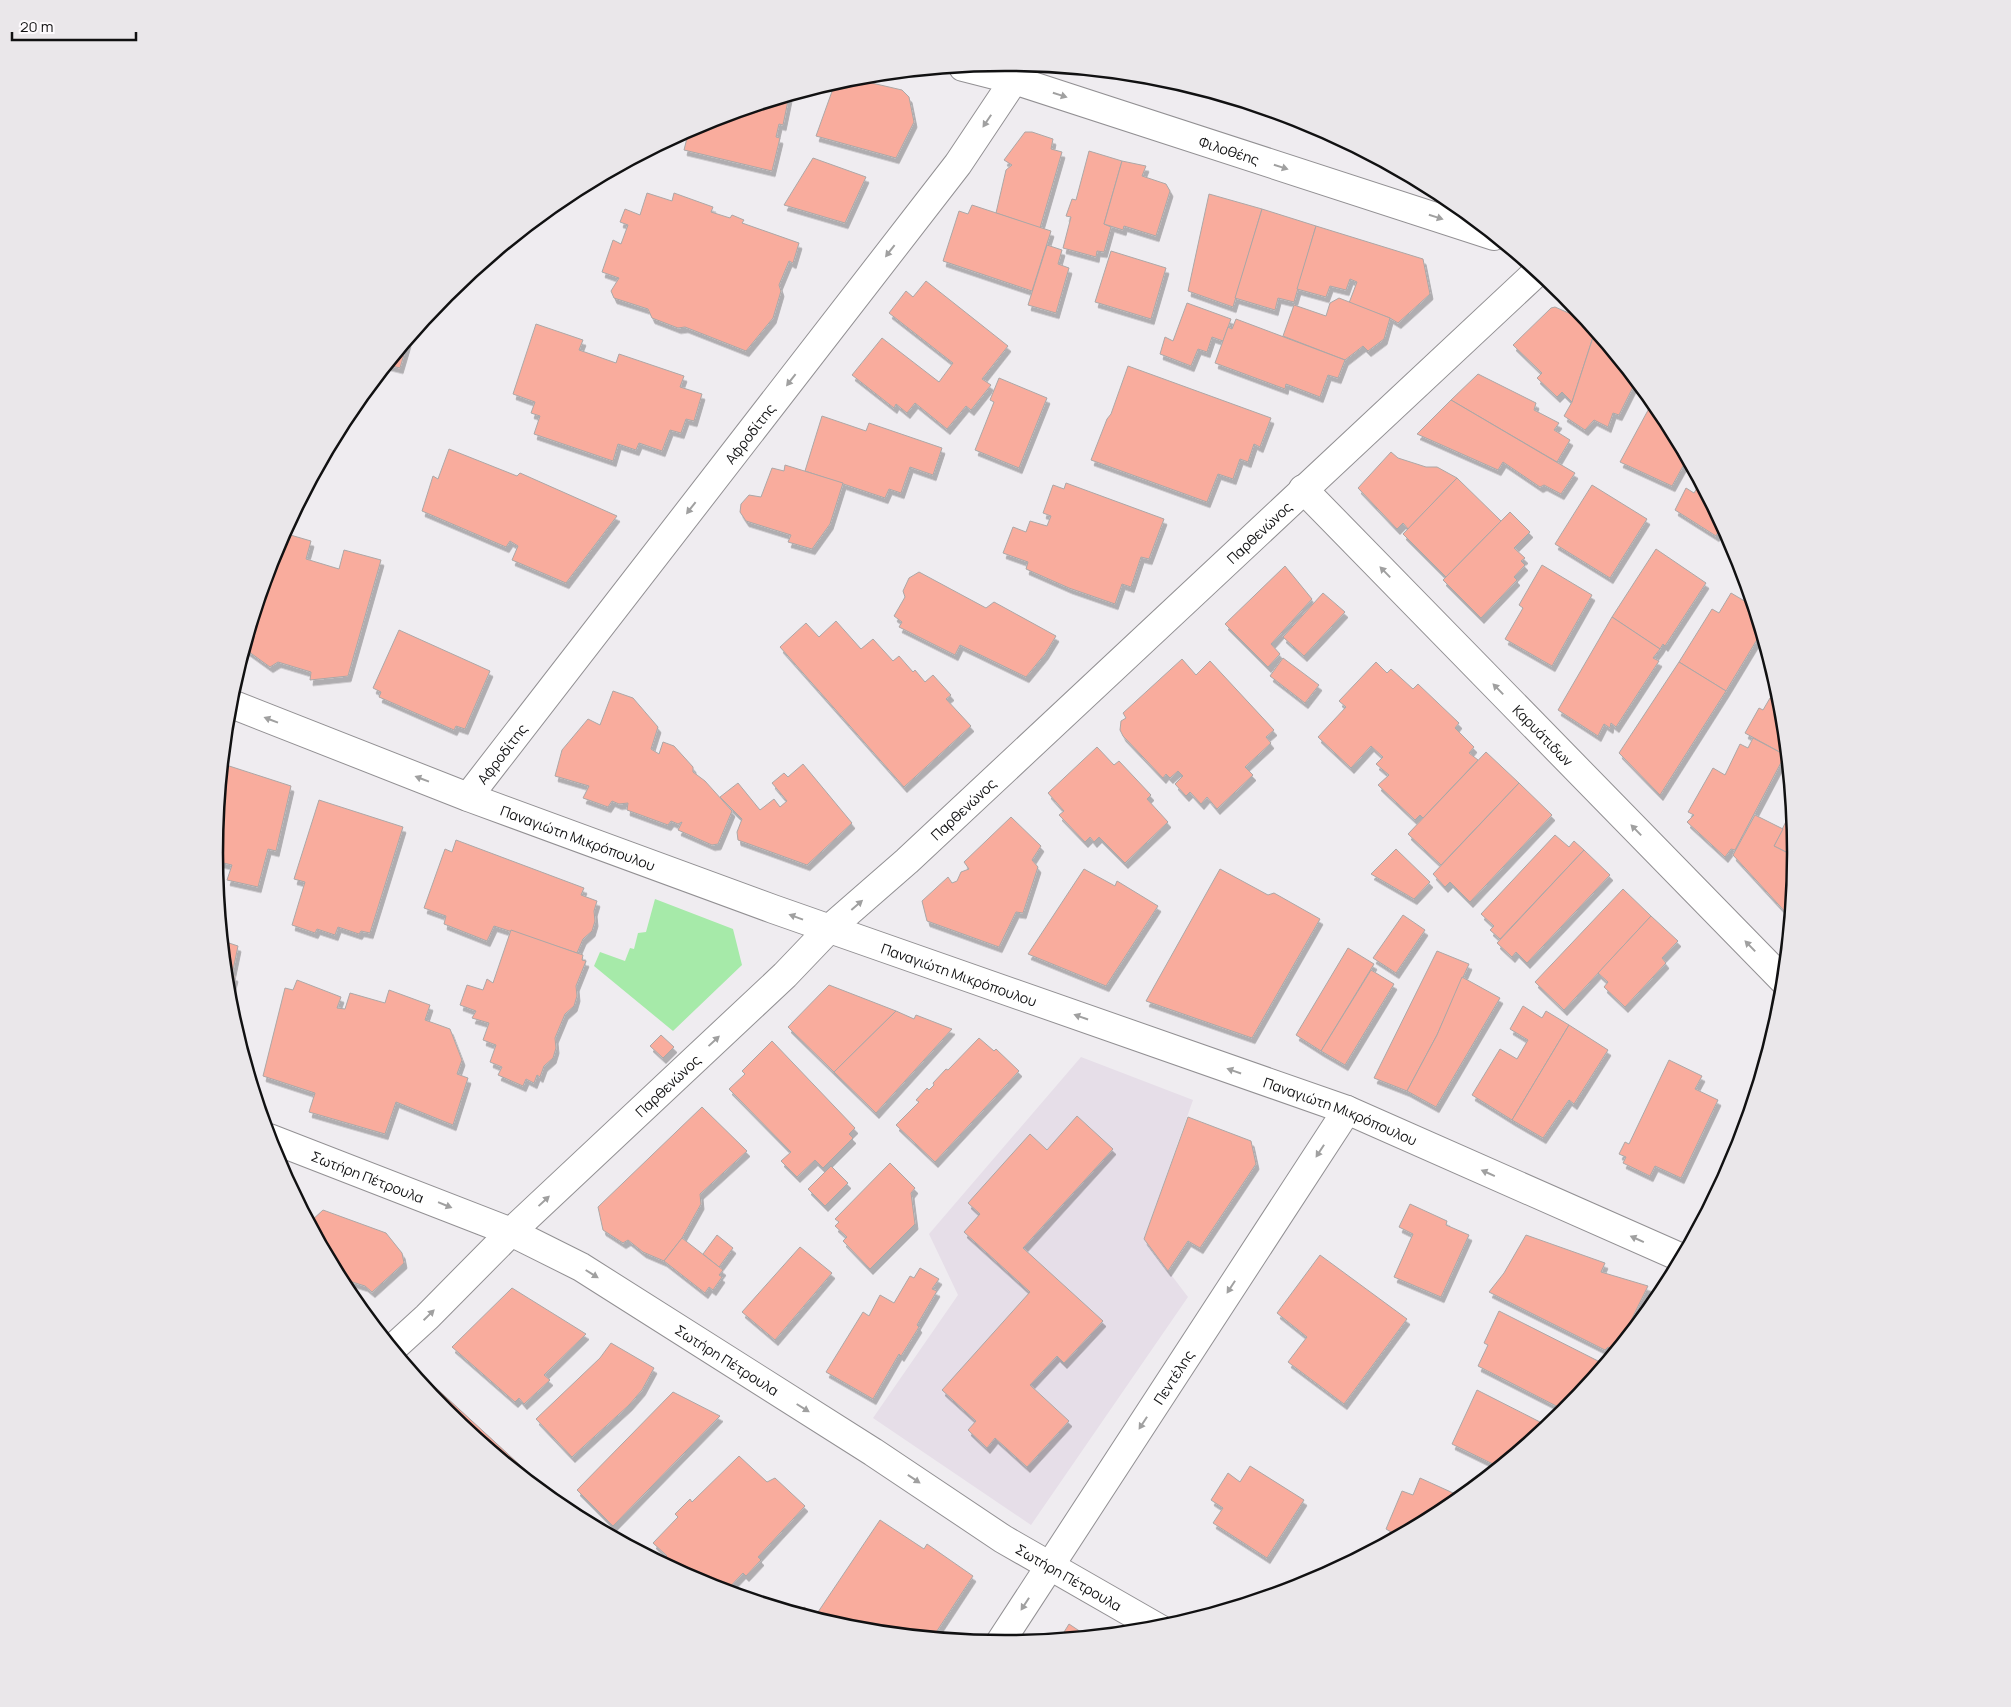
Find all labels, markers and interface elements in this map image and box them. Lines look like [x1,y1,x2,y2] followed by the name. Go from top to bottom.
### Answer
[12,10,136,42] scale bar
[20,16,53,37] text: 20 m
[1053,92,1068,99] one-way arrow
[982,114,992,127] one-way arrow
[1197,131,1262,169] street label: Φιλοθέης
[1274,164,1289,171] one-way arrow
[1429,213,1444,221] one-way arrow
[885,244,896,257] one-way arrow
[785,373,796,386] one-way arrow
[720,399,779,467] street label: Αφροδίτης
[1222,497,1296,567] street label: Παρθενώνος
[686,501,697,514] one-way arrow
[1379,567,1391,579] one-way arrow
[1493,683,1505,695] one-way arrow
[1509,700,1578,770] street label: Καρυάτιδων
[263,716,278,724] one-way arrow
[472,719,531,788] street label: Αφροδίτης
[926,773,1000,844] street label: Παρθενώνος
[415,775,430,782] one-way arrow
[498,800,658,874] street label: Παναγιώτη Μικρόπουλου
[1630,824,1642,836] one-way arrow
[850,899,862,911] one-way arrow
[788,913,803,920] one-way arrow
[879,938,1039,1010] street label: Παναγιώτη Μικρόπουλου
[1744,941,1756,953] one-way arrow
[1073,1013,1088,1021] one-way arrow
[707,1036,720,1047] one-way arrow
[631,1050,704,1121] street label: Παρθενώνος
[1227,1067,1242,1074] one-way arrow
[1261,1072,1420,1149] street label: Παναγιώτη Μικρόπουλου
[1315,1144,1325,1157] one-way arrow
[309,1146,427,1207] street label: Σωτήρη Πέτρουλα
[1481,1168,1495,1176] one-way arrow
[538,1195,550,1207] one-way arrow
[438,1202,453,1210] one-way arrow
[1630,1235,1644,1243] one-way arrow
[586,1270,599,1279] one-way arrow
[1227,1280,1236,1294] one-way arrow
[423,1309,435,1321] one-way arrow
[672,1320,783,1400] street label: Σωτήρη Πέτρουλα
[1148,1346,1198,1408] street label: Πεντέλης
[797,1403,810,1413] one-way arrow
[1138,1416,1148,1430] one-way arrow
[907,1474,920,1484] one-way arrow
[1012,1539,1125,1615] street label: Σωτήρη Πέτρουλα
[1020,1598,1030,1611] one-way arrow

